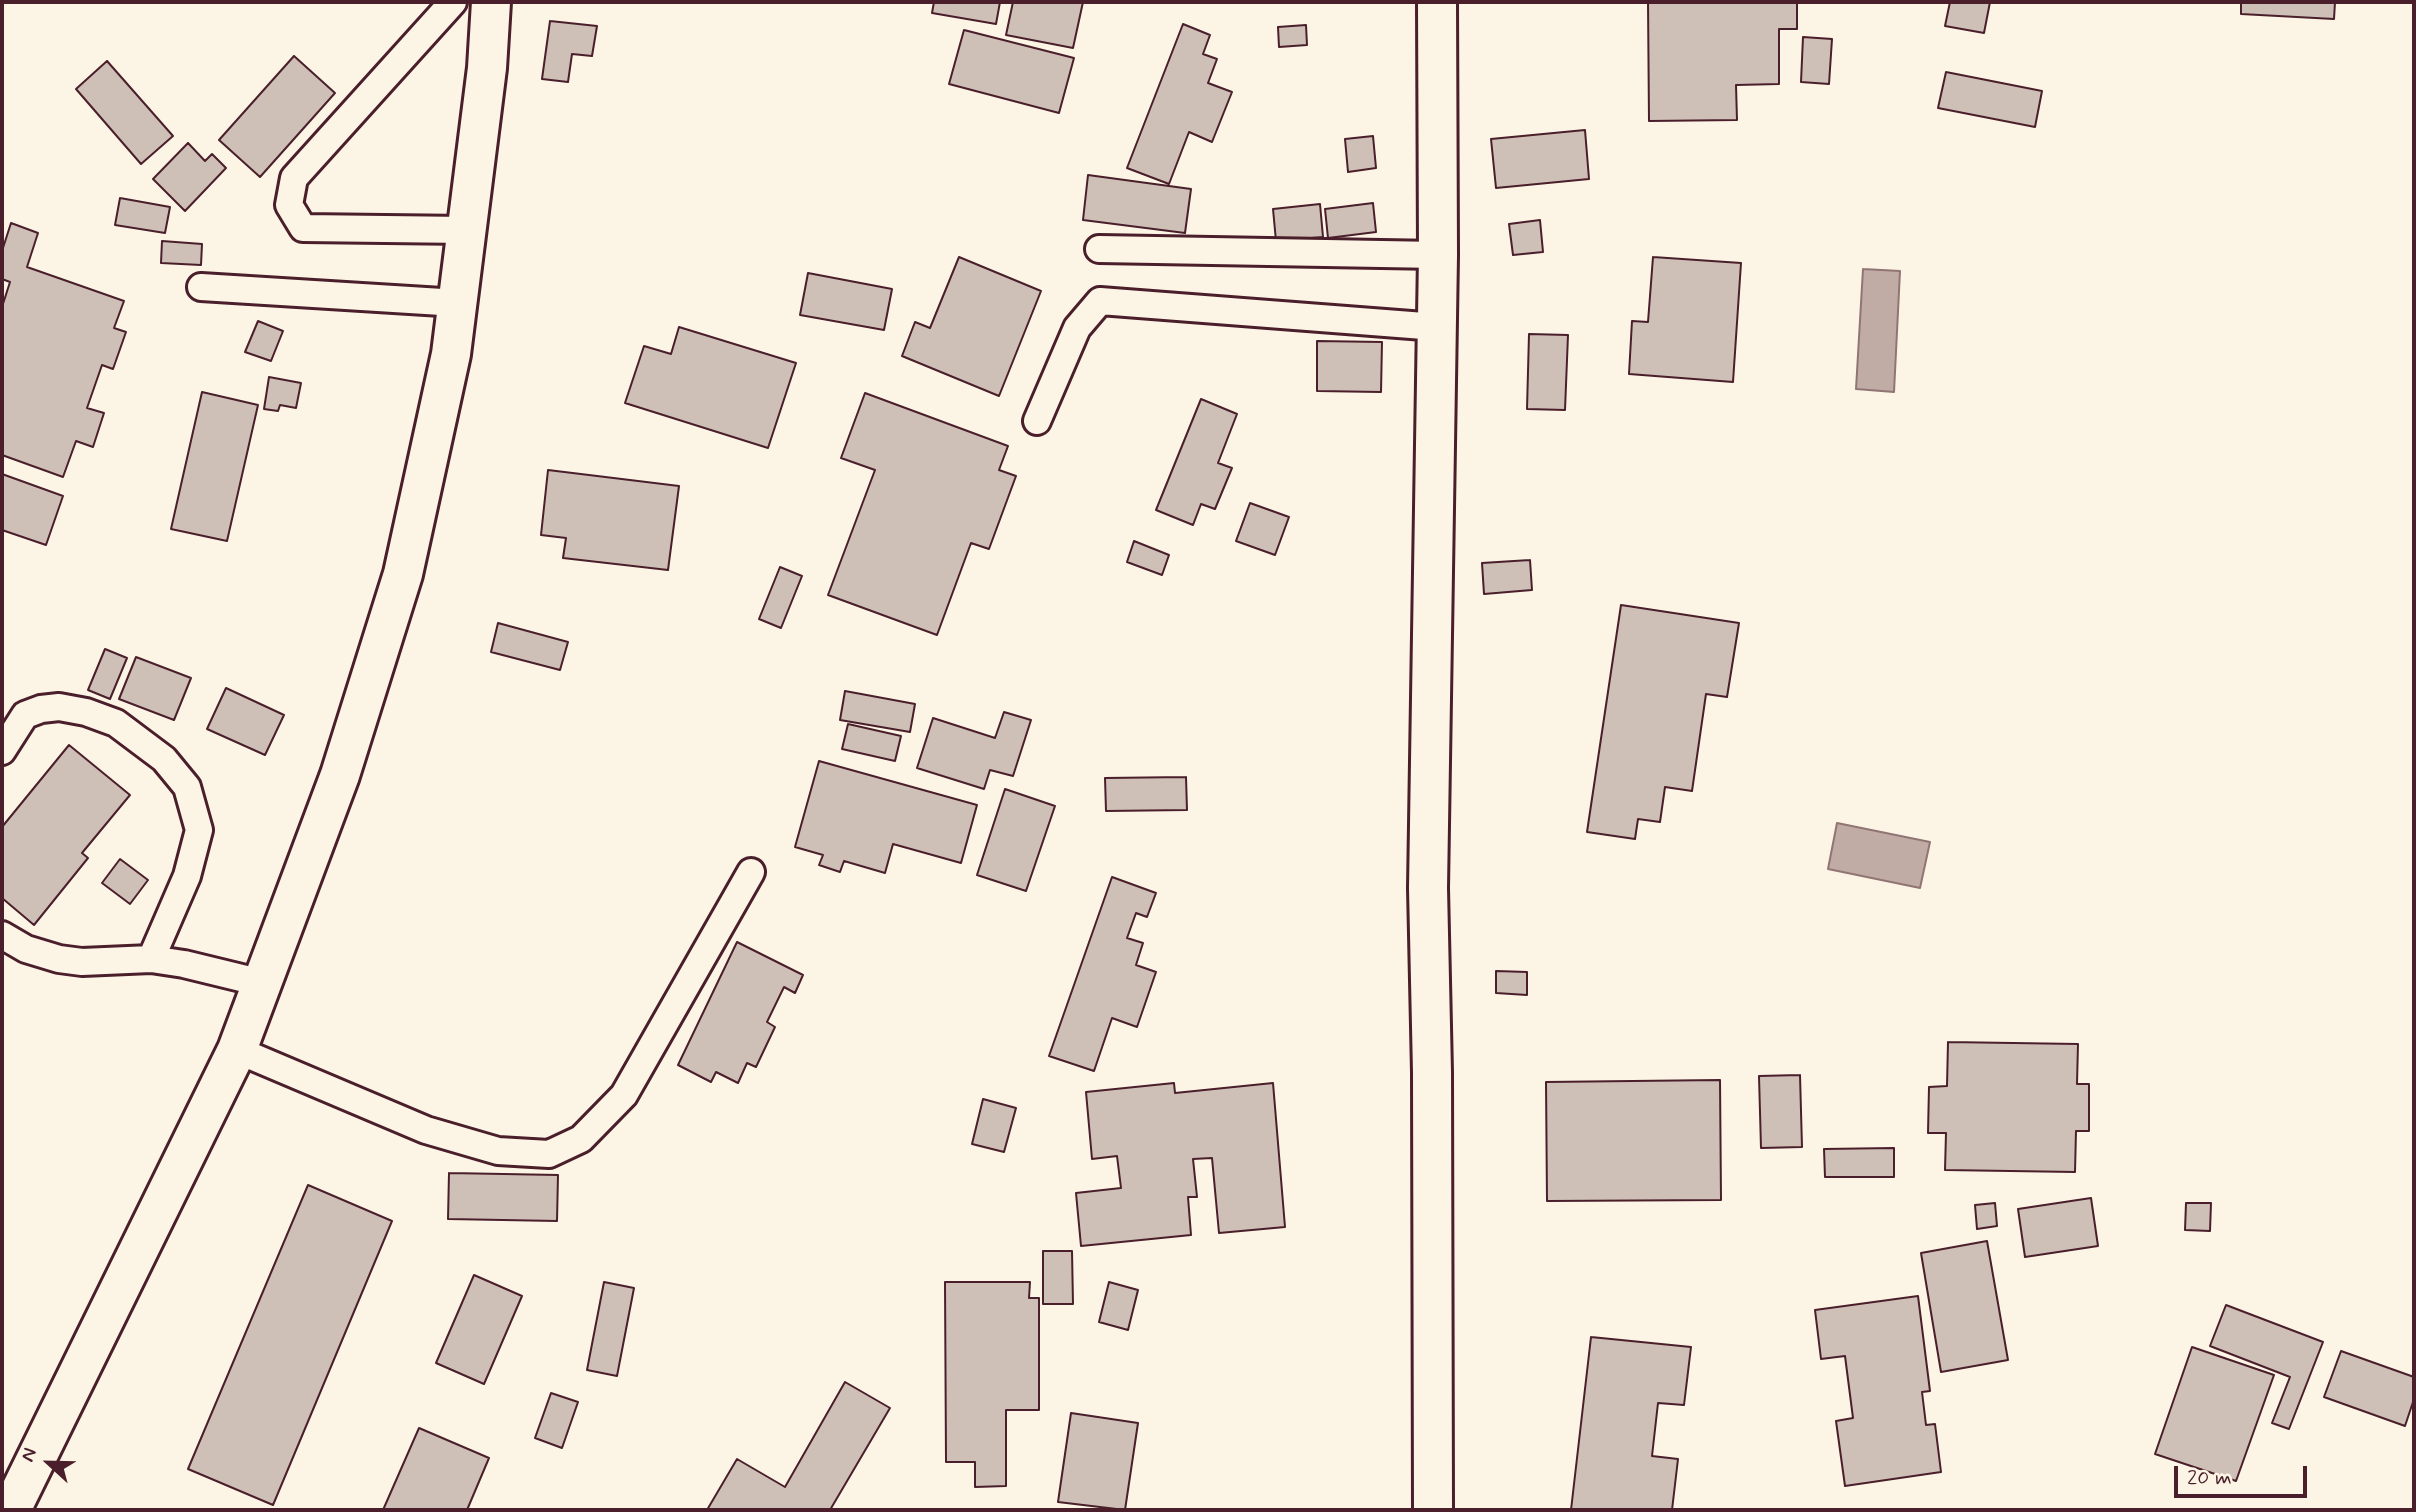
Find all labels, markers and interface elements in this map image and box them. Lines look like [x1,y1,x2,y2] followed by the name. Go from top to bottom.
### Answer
[14,1428,84,1498] north arrow
[15,1444,43,1465] text: N
[2178,1452,2311,1496] scale bar
[2187,1464,2232,1492] text: 20 m

